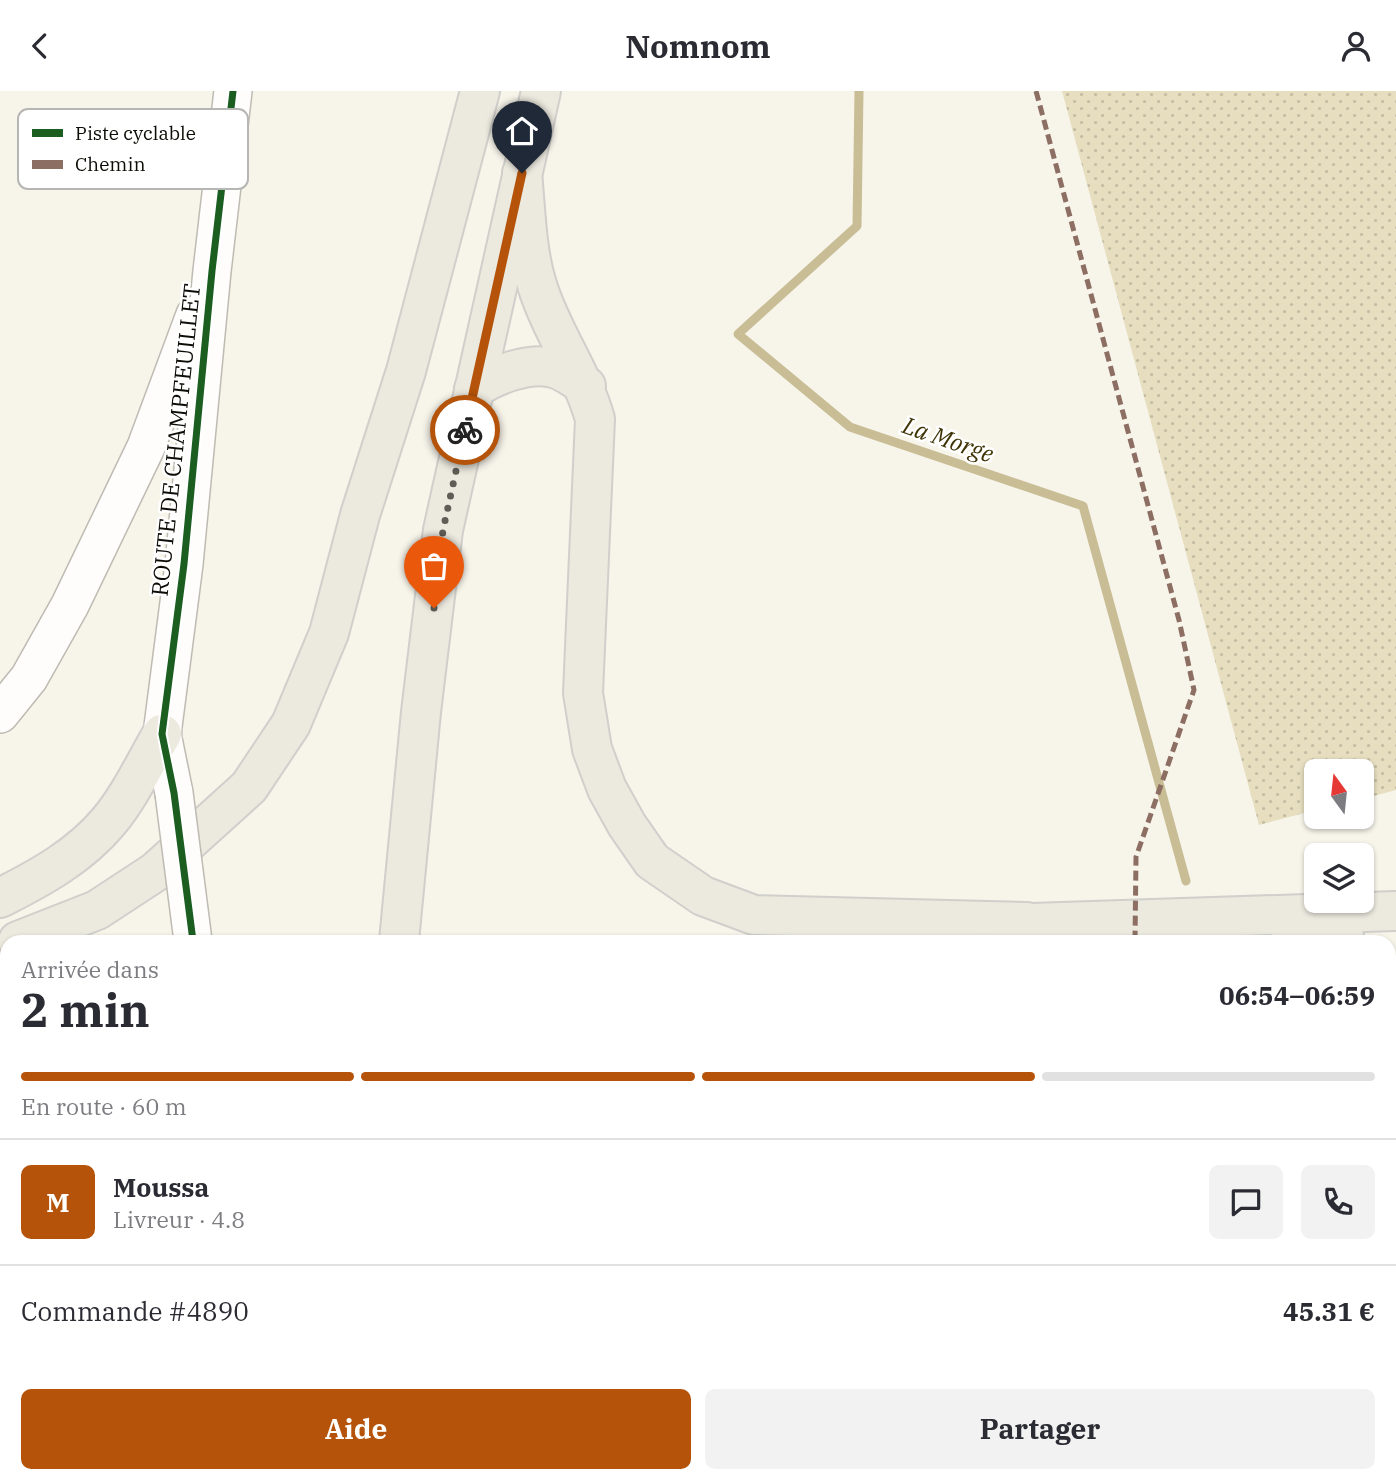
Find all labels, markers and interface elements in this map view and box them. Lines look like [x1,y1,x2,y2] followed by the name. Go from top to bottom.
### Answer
[625,25,771,67] text: Nomnom
[21,27,59,65] icon: back
[1337,27,1375,65] icon: person
[492,101,552,173] pin
[18,109,248,189] legend
[503,112,541,150] icon: home
[75,121,196,145] text: Piste cyclable
[75,152,146,176] text: Chemin
[144,282,206,598] street label: ROUTE DE CHAMPFEUILLET
[430,395,500,465] courier
[898,408,998,470] water label: La Morge
[446,411,484,449] icon: bike
[404,536,464,608] pin
[415,547,453,585] icon: bag
[1304,759,1374,829] north arrow
[1304,759,1374,913] map controls
[1304,843,1374,913] button: layers
[21,954,159,984] text: Arrivée dans
[1219,978,1375,1012] text: 06:54–06:59
[21,980,150,1040] text: 2 min
[21,1091,187,1121] text: En route · 60 m
[1209,1165,1283,1239] button: chat
[1301,1165,1375,1239] button: phone
[113,1170,209,1204] text: Moussa
[46,1185,70,1219] text: M
[113,1204,245,1234] text: Livreur · 4.8
[21,1294,249,1328] text: Commande #4890
[1283,1294,1375,1328] text: 45.31 €
[21,1389,691,1469] button: Aide
[705,1389,1375,1469] button: Partager

